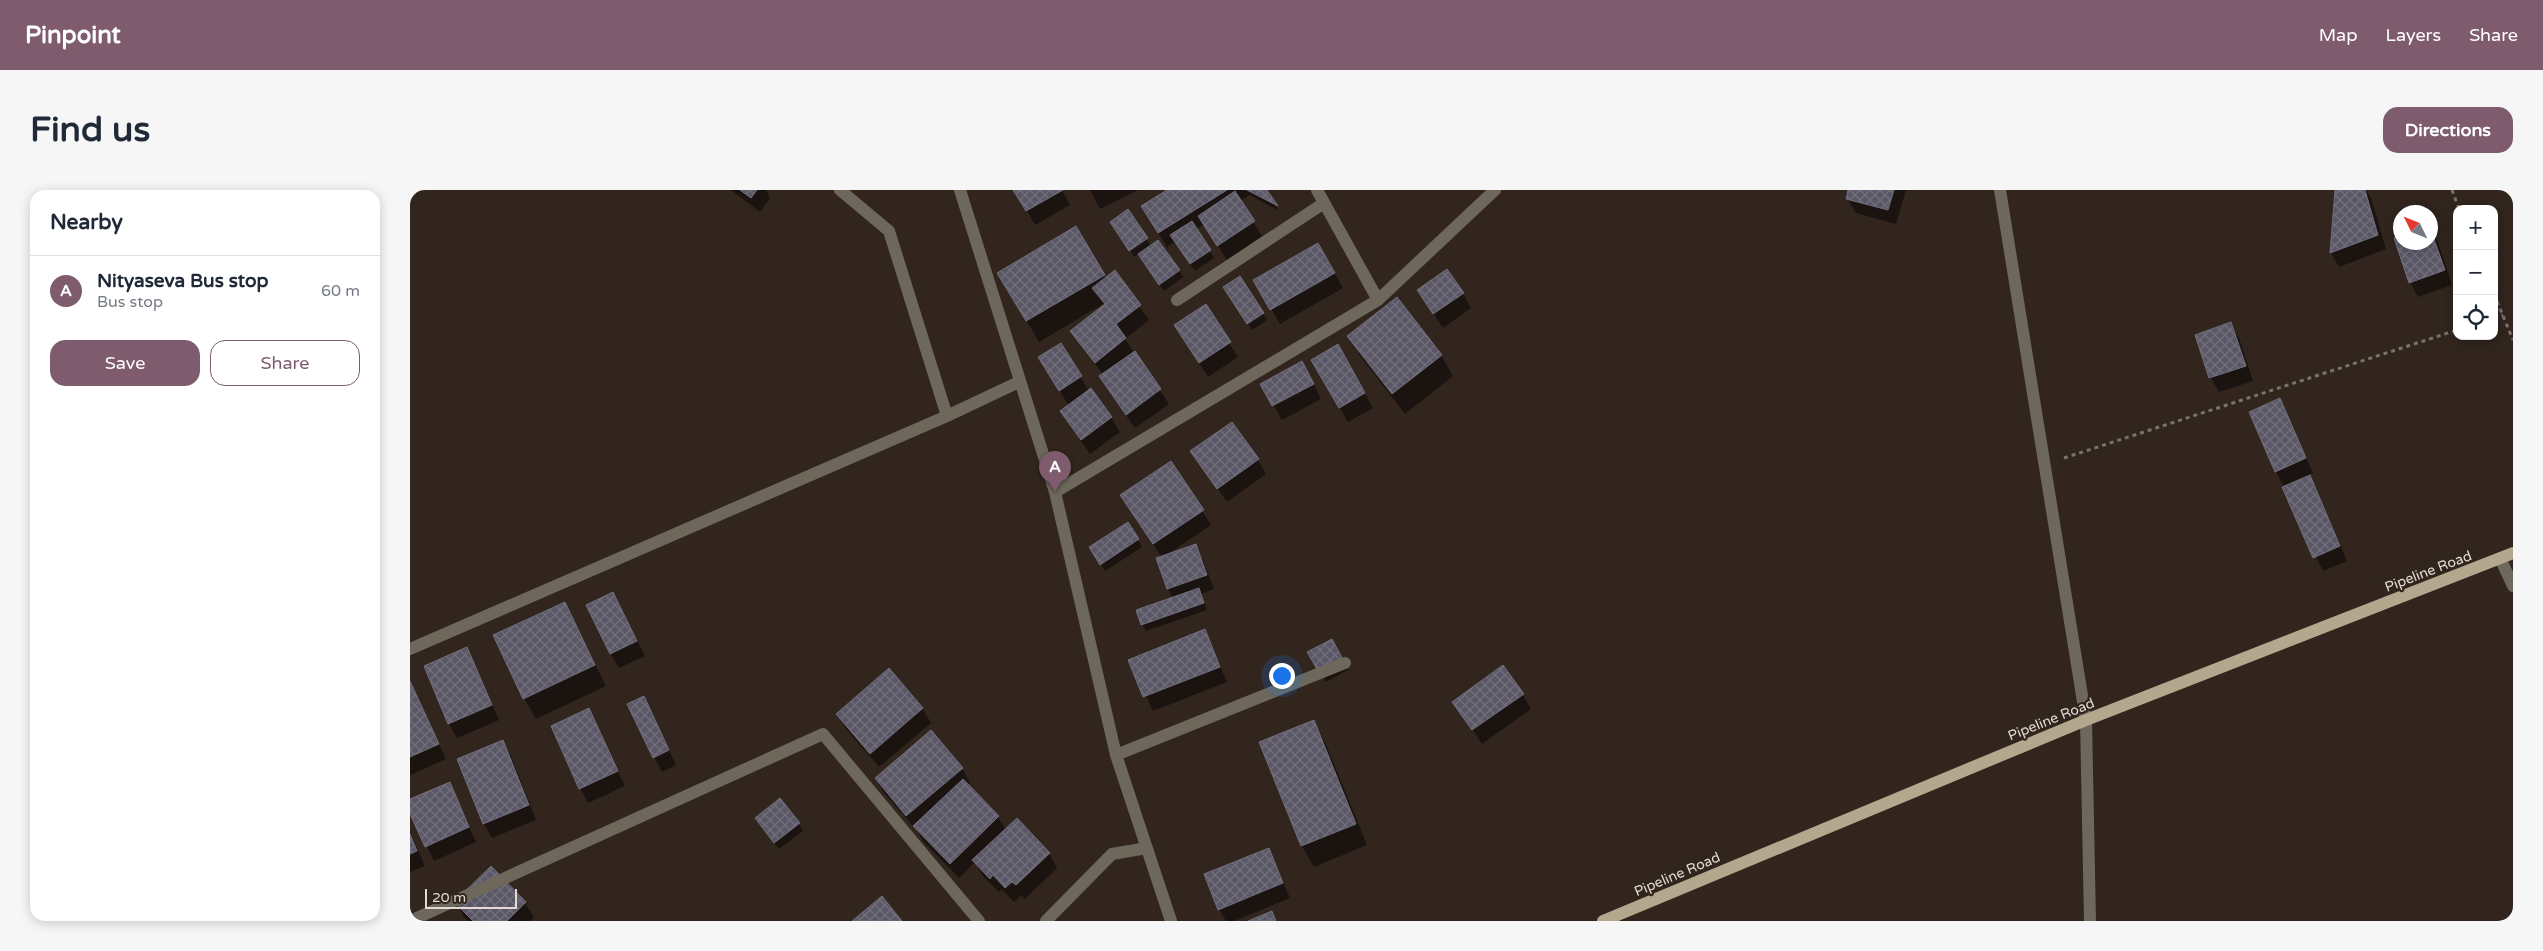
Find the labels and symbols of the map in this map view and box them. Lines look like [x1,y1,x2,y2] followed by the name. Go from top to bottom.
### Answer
[2393,205,2438,250] north arrow
[1039,451,1071,492] pin: A
[2382,547,2474,596] street label: Pipeline Road
[1269,663,1295,689] your location
[2005,694,2097,745] street label: Pipeline Road
[1632,849,1723,900] street label: Pipeline Road
[425,886,518,909] scale bar

